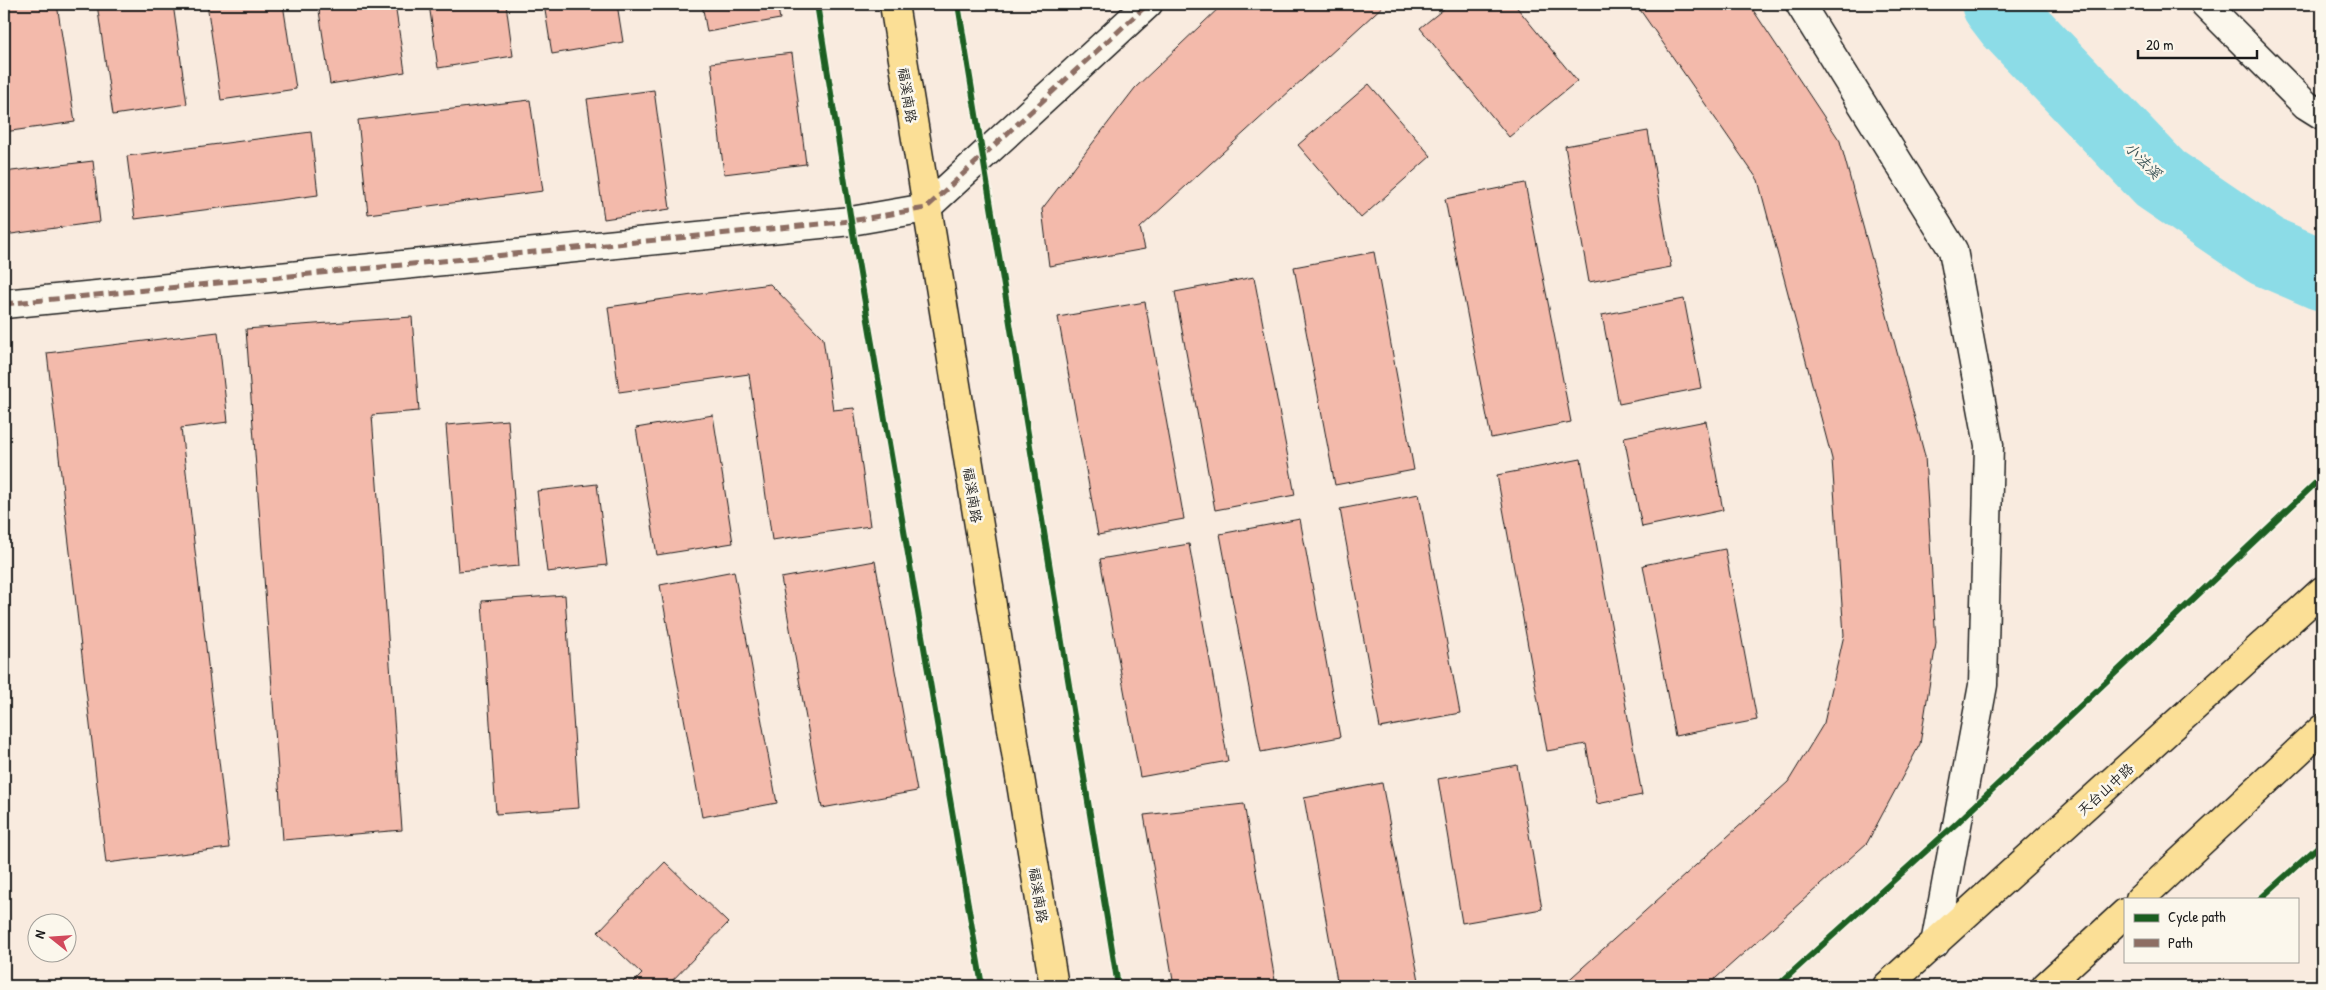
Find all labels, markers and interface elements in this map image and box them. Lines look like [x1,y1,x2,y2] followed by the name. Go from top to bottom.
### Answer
[2138,28,2257,60] scale bar
[2146,34,2173,55] text: 20 m
[894,66,922,124] street label: 福溪南路
[2120,137,2167,184] water label: 小法溪
[959,466,987,524] street label: 福溪南路
[2073,759,2137,819] street label: 天台山中路
[1025,866,1053,924] street label: 福溪南路
[2124,898,2298,962] legend
[2168,906,2226,927] text: Cycle path
[28,912,78,962] north arrow
[29,927,49,940] text: N
[2168,932,2193,953] text: Path

